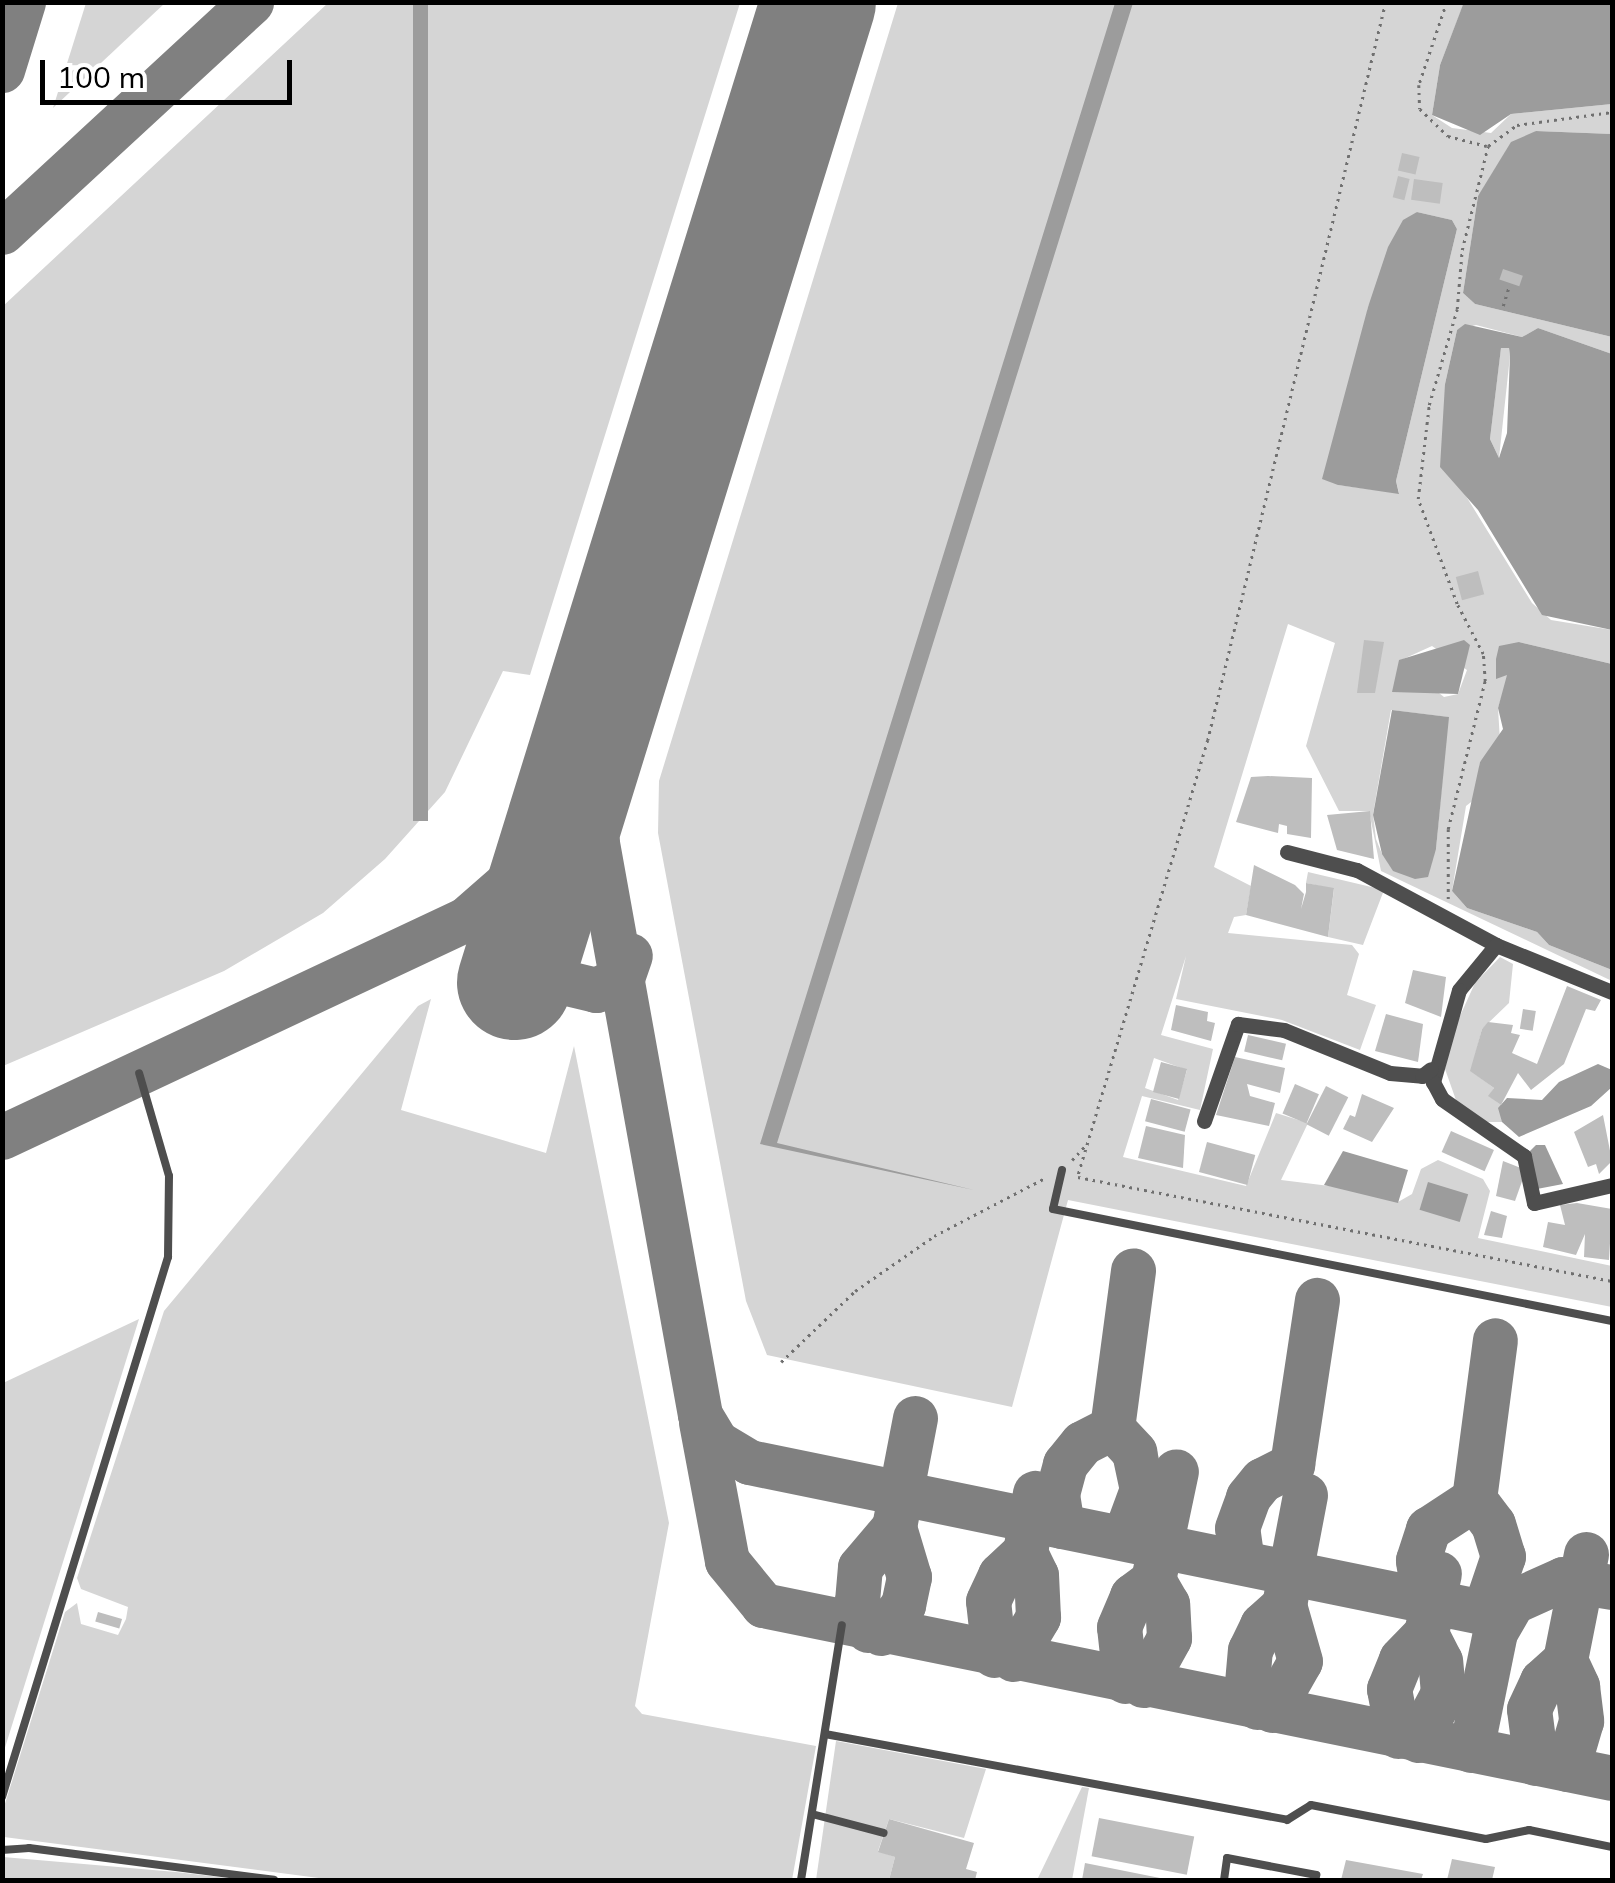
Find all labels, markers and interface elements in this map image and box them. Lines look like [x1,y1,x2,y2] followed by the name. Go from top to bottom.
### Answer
[45,40,298,102] scale bar
[57,58,145,96] text: 100 m

